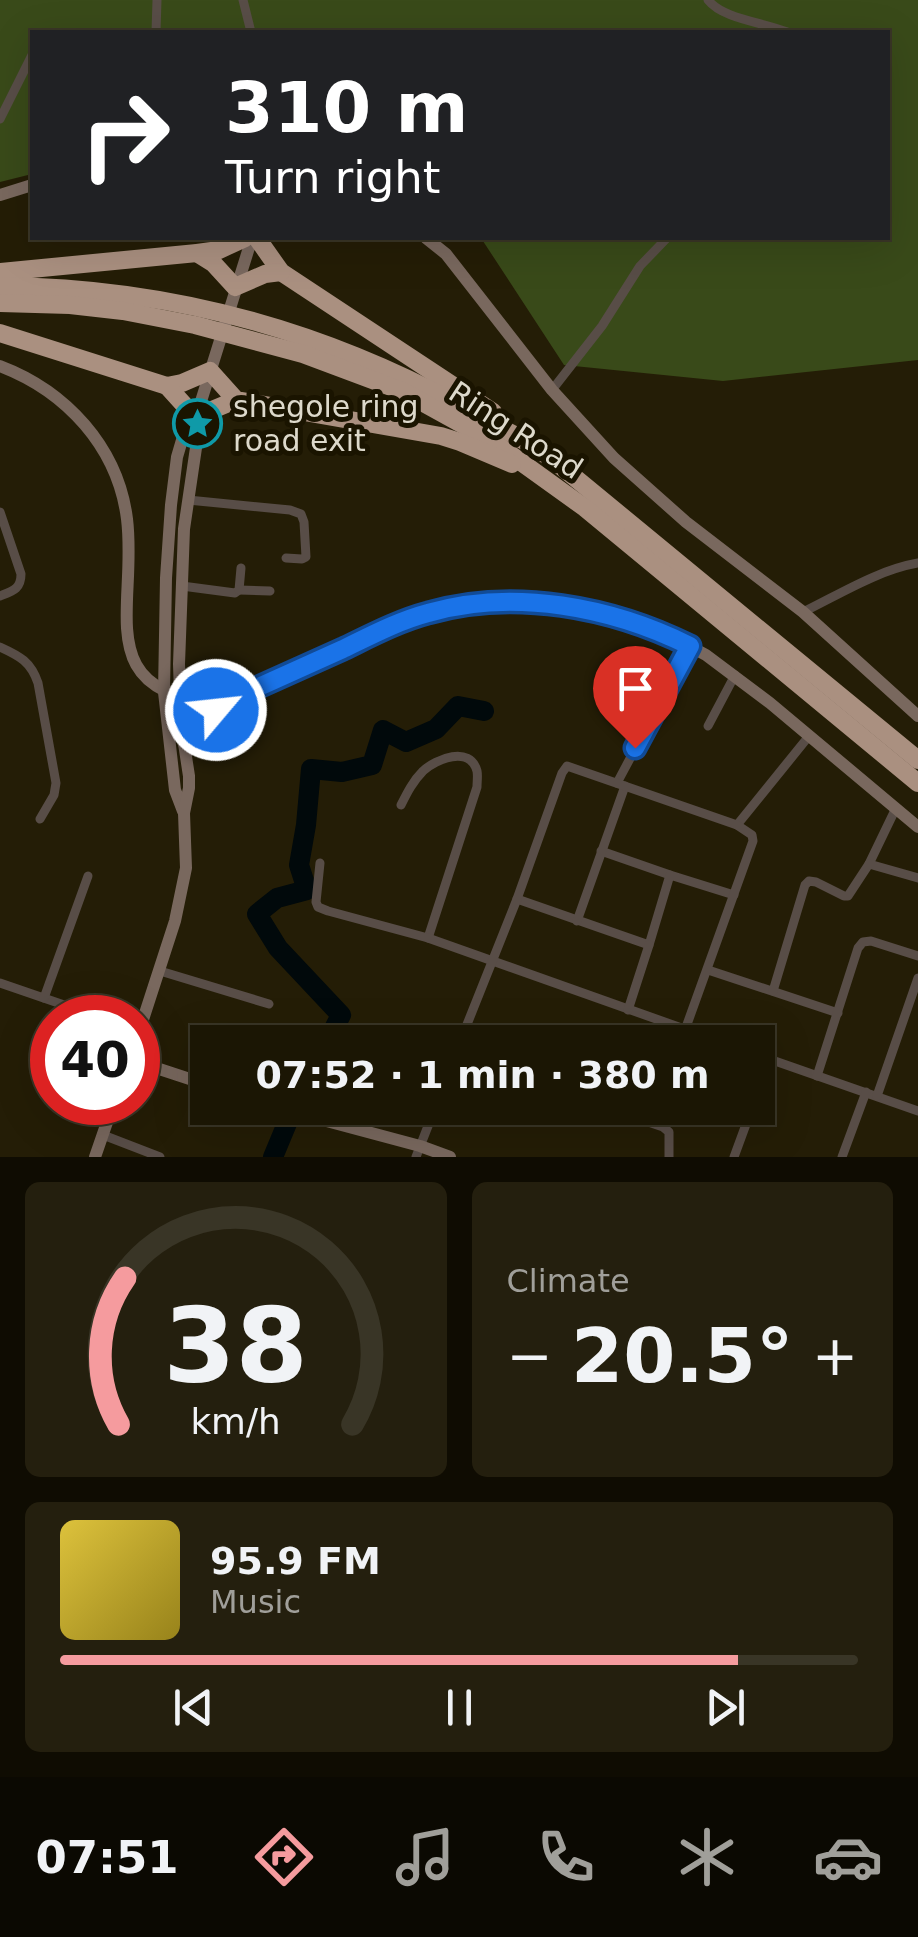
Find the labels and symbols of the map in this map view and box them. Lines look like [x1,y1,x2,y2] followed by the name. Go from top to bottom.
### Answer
[443,374,589,486] street label: Ring Road
[233,389,419,458] place label: shegole ring road exit
[172,397,224,449] place icon: shegole ring road exit
[593,646,678,749] pin
[164,658,268,762] position arrow
[30,995,160,1125] speed limit sign: 40

